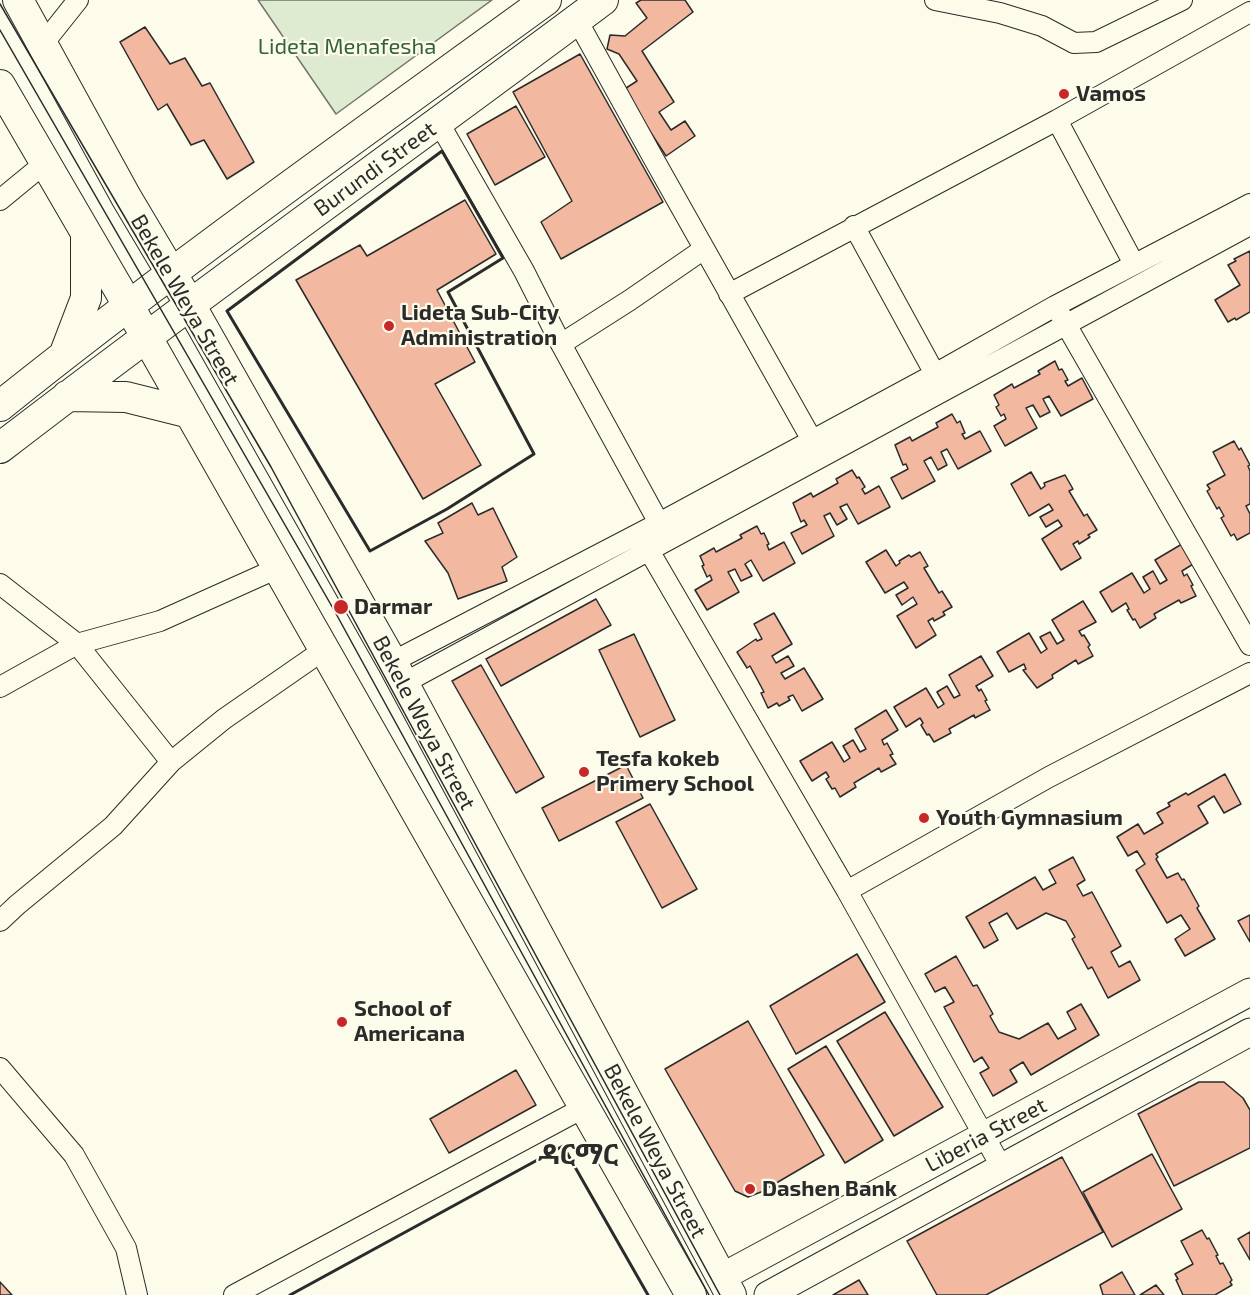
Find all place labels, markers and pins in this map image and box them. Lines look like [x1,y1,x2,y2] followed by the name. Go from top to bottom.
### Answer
[1076,81,1146,107] place label: Vamos
[1057,87,1071,101] marker: Vamos
[401,300,559,352] place label: Lideta Sub-City Administration
[382,319,396,333] marker: Lideta Sub-City Administration
[354,594,432,620] place label: Darmar
[332,598,350,616] marker: Darmar
[596,746,754,798] place label: Tesfa kokeb Primery School
[577,765,591,779] marker: Tesfa kokeb Primery School
[936,805,1123,831] place label: Youth Gymnasium
[917,811,931,825] marker: Youth Gymnasium
[354,996,465,1048] place label: School of Americana
[335,1015,349,1029] marker: School of Americana
[762,1176,897,1202] place label: Dashen Bank
[743,1182,757,1196] marker: Dashen Bank

